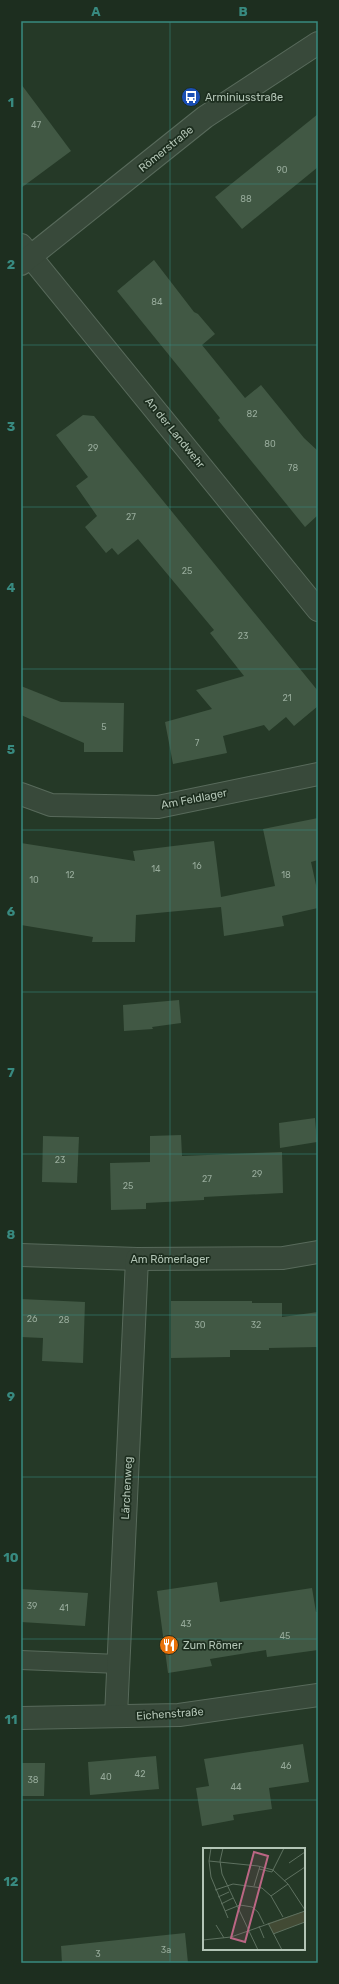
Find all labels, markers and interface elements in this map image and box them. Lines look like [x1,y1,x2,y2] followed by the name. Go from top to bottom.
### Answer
[91,4,101,19] text: A
[238,4,248,19] text: B
[180,86,202,108] bus stop icon: Arminiusstraße
[205,91,283,104] place label: Arminiusstraße
[8,95,14,110] text: 1
[31,120,41,130] house number: 47
[136,123,196,175] street label: Römerstraße
[276,165,288,175] house number: 90
[240,194,252,204] house number: 88
[7,257,15,272] text: 2
[151,297,163,307] house number: 84
[142,395,208,472] street label: An der Landwehr
[246,409,258,419] house number: 82
[7,419,16,434] text: 3
[264,439,276,449] house number: 80
[88,443,98,453] house number: 29
[288,463,298,473] house number: 78
[126,512,136,522] house number: 27
[182,566,192,576] house number: 25
[7,580,16,595] text: 4
[238,631,248,641] house number: 23
[282,693,292,703] house number: 21
[101,722,107,732] house number: 5
[195,738,200,748] house number: 7
[7,742,15,757] text: 5
[160,786,229,812] street label: Am Feldlager
[192,861,202,871] house number: 16
[151,864,161,874] house number: 14
[65,870,75,880] house number: 12
[281,870,291,880] house number: 18
[29,875,39,885] house number: 10
[7,904,16,919] text: 6
[7,1065,15,1080] text: 7
[55,1155,65,1165] house number: 23
[252,1169,262,1179] house number: 29
[202,1174,212,1184] house number: 27
[123,1181,133,1191] house number: 25
[7,1227,16,1242] text: 8
[130,1253,210,1266] street label: Am Römerlager
[27,1314,38,1324] house number: 26
[58,1315,70,1325] house number: 28
[194,1320,206,1330] house number: 30
[251,1320,261,1330] house number: 32
[7,1389,15,1404] text: 9
[119,1456,135,1520] street label: Lärchenweg
[3,1550,19,1565] text: 10
[27,1601,37,1611] house number: 39
[59,1603,69,1613] house number: 41
[181,1619,192,1629] house number: 43
[280,1631,290,1641] house number: 45
[158,1634,180,1656] restaurant icon: Zum Römer
[183,1639,243,1652] place label: Zum Römer
[136,1705,204,1723] street label: Eichenstraße
[5,1712,17,1727] text: 11
[280,1761,292,1771] house number: 46
[135,1769,145,1779] house number: 42
[100,1772,112,1782] house number: 40
[27,1775,39,1785] house number: 38
[230,1782,242,1792] house number: 44
[203,1848,305,1950] inset map
[4,1874,18,1889] text: 12
[161,1945,171,1955] house number: 3a
[95,1949,101,1959] house number: 3

